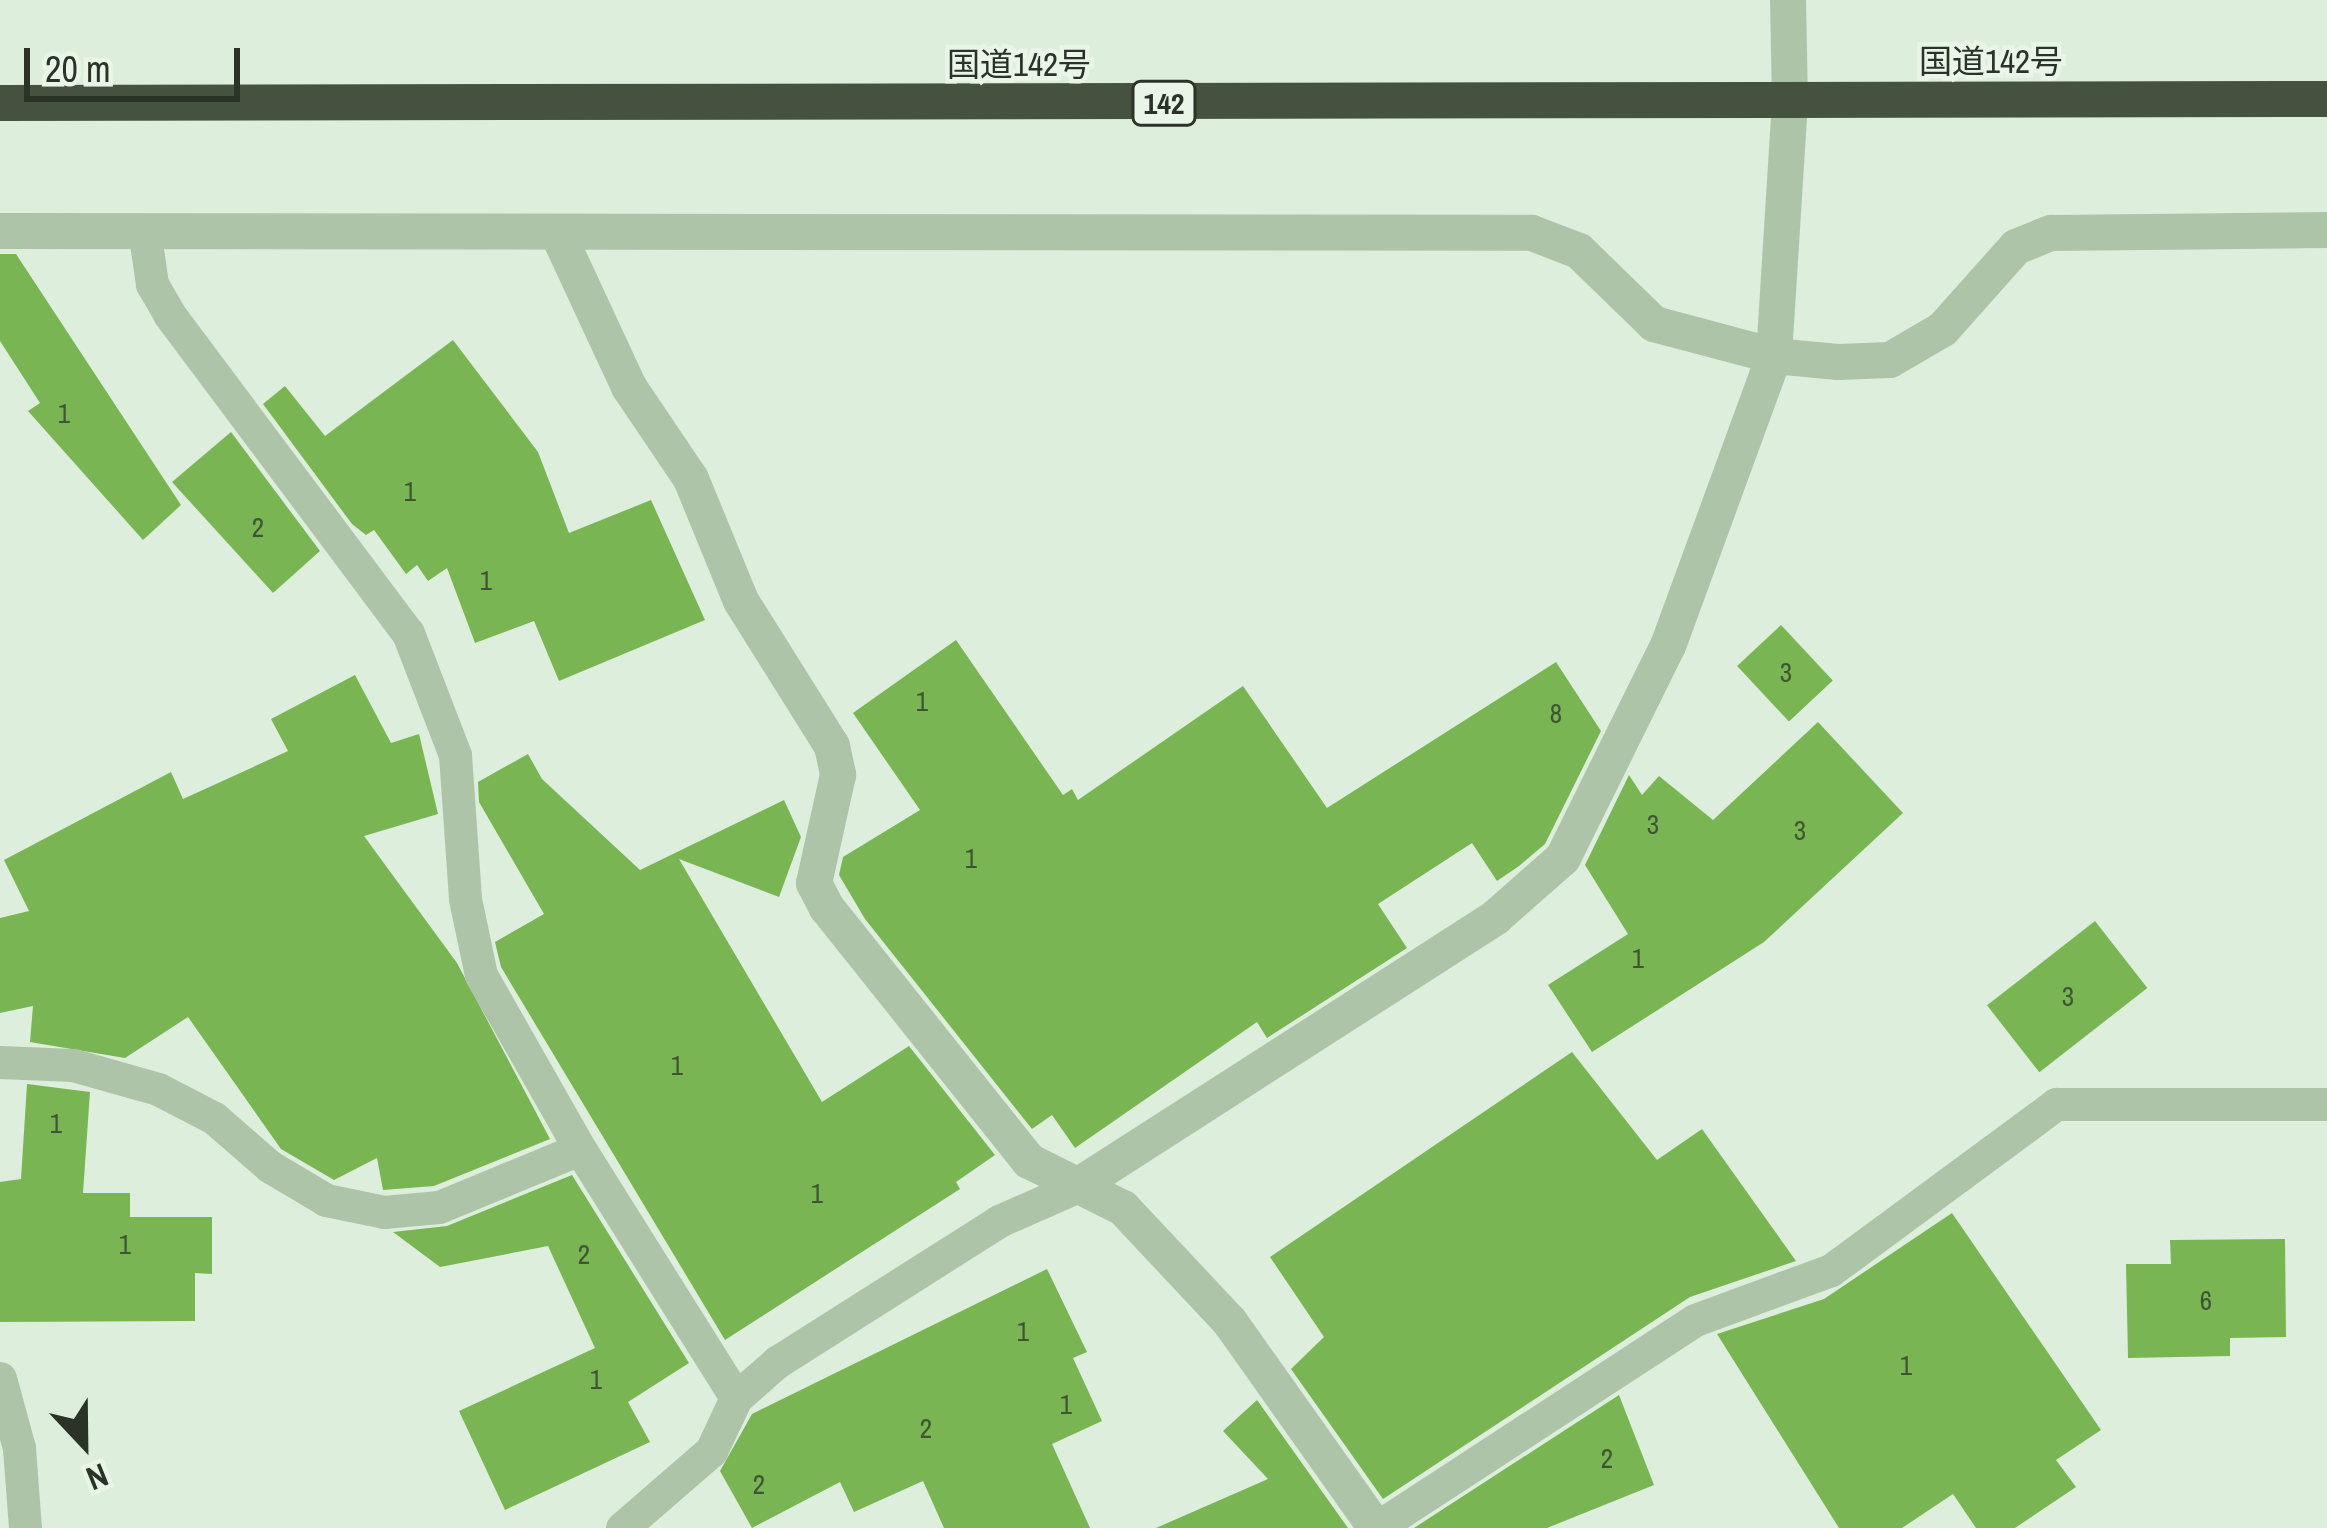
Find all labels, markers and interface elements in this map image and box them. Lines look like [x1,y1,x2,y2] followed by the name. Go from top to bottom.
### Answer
[30,24,246,98] scale bar
[1919,42,2063,82] street label: 国道142号
[45,45,111,93] text: 20 m
[947,45,1091,85] street label: 国道142号
[1131,79,1197,127] road number: 142
[58,398,70,430] house number: 1
[404,476,416,508] house number: 1
[252,512,264,544] house number: 2
[480,565,492,597] house number: 1
[1780,657,1792,689] house number: 3
[916,686,928,718] house number: 1
[1550,698,1562,730] house number: 8
[1647,809,1659,841] house number: 3
[1794,815,1806,847] house number: 3
[965,843,977,875] house number: 1
[1632,943,1644,975] house number: 1
[2062,981,2074,1013] house number: 3
[671,1050,683,1082] house number: 1
[50,1108,62,1140] house number: 1
[811,1178,823,1210] house number: 1
[119,1229,131,1261] house number: 1
[578,1239,590,1271] house number: 2
[2200,1285,2212,1317] house number: 6
[1017,1316,1029,1348] house number: 1
[1900,1350,1912,1382] house number: 1
[590,1364,602,1396] house number: 1
[24,1384,144,1504] north arrow
[1060,1389,1072,1421] house number: 1
[920,1413,932,1445] house number: 2
[1601,1443,1613,1475] house number: 2
[80,1453,115,1501] text: N
[753,1469,765,1501] house number: 2

